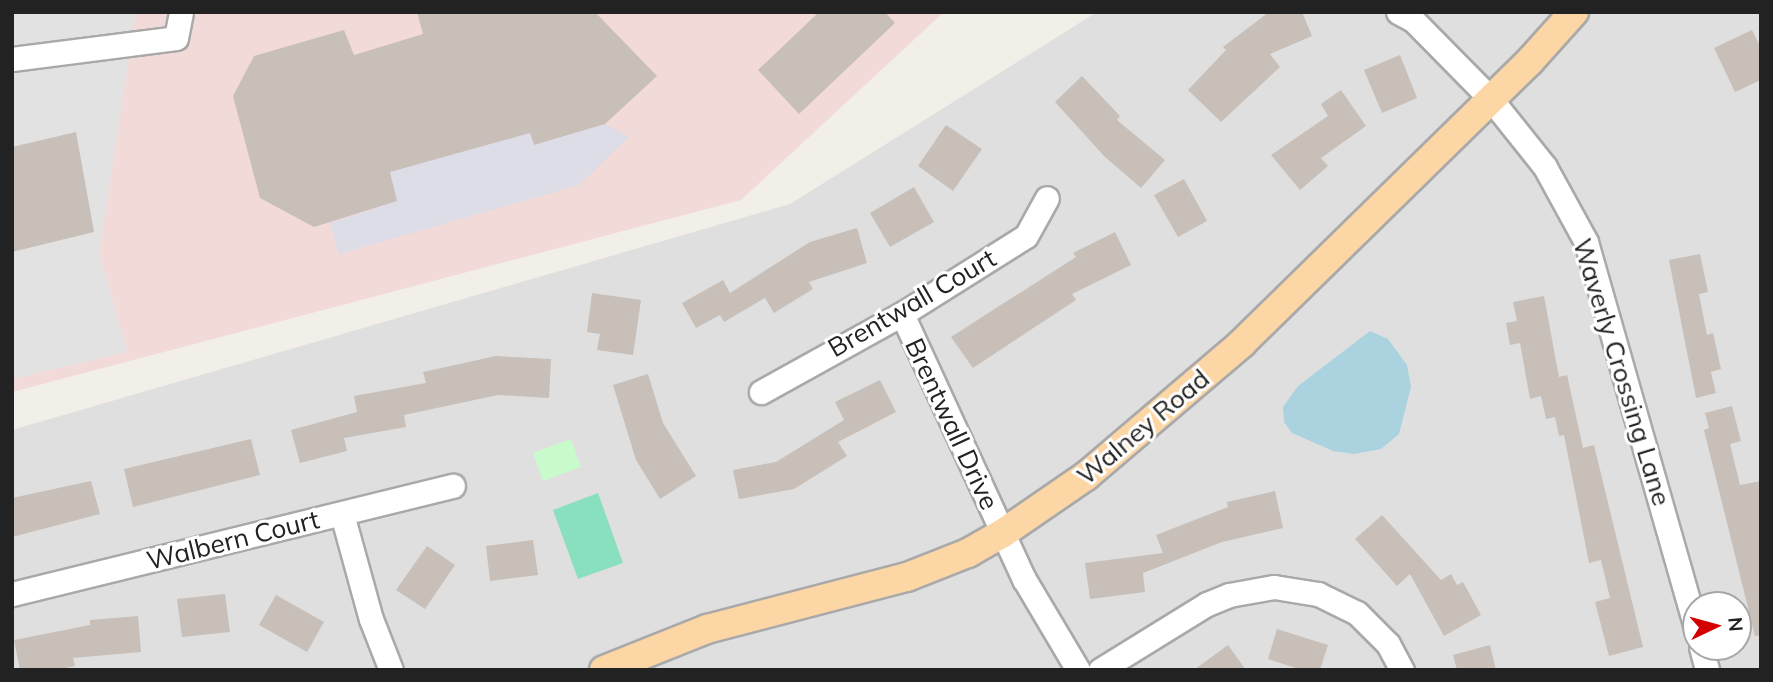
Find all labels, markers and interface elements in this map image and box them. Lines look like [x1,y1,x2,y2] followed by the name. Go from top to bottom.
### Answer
[1567,235,1677,509] street label: Waverly Crossing Lane
[823,242,1001,364] street label: Brentwall Court
[899,333,1005,515] street label: Brentwall Drive
[1071,363,1215,491] street label: Walney Road
[144,504,322,576] street label: Walbern Court
[1682,591,1752,661] north arrow
[1723,616,1749,633] text: N

